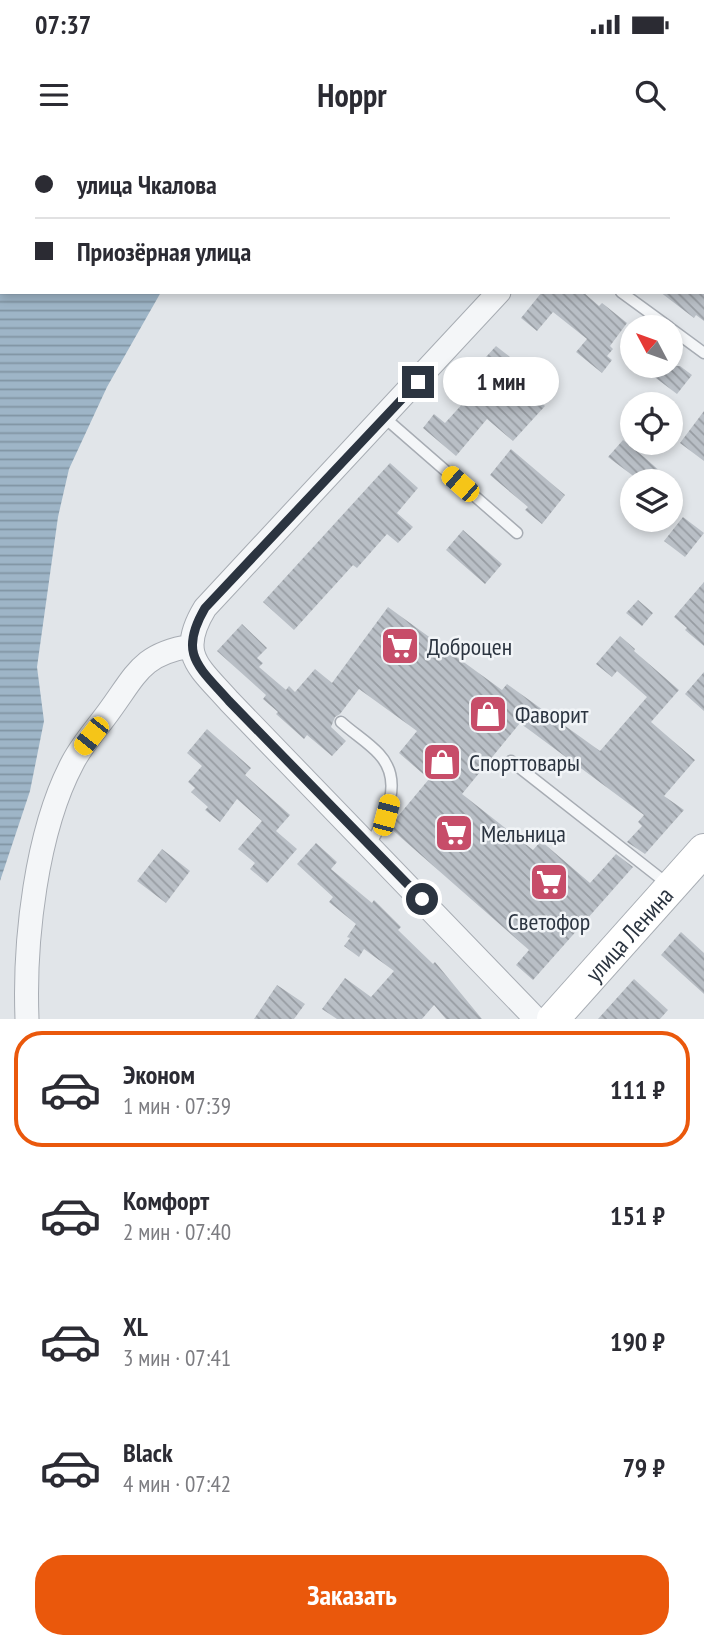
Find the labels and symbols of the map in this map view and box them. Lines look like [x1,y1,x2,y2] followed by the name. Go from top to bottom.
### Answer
[620,315,682,378] north arrow
[442,358,558,406] callout: 1 мин
[402,366,434,398] route end
[438,462,483,506] car
[379,625,421,667] supermarket icon: Доброцен
[427,631,512,662] place label: Доброцен
[467,693,509,735] shop icon: Фаворит
[515,699,589,730] place label: Фаворит
[70,713,113,759] car
[421,741,463,783] shop icon: Спорттовары
[469,747,580,778] place label: Спорттовары
[371,792,402,838] car
[433,812,475,854] supermarket icon: Мельница
[481,818,566,849] place label: Мельница
[528,861,570,903] supermarket icon: Светофор
[578,880,680,988] street label: улица Ленина
[406,883,438,915] route start
[508,906,590,937] place label: Светофор

